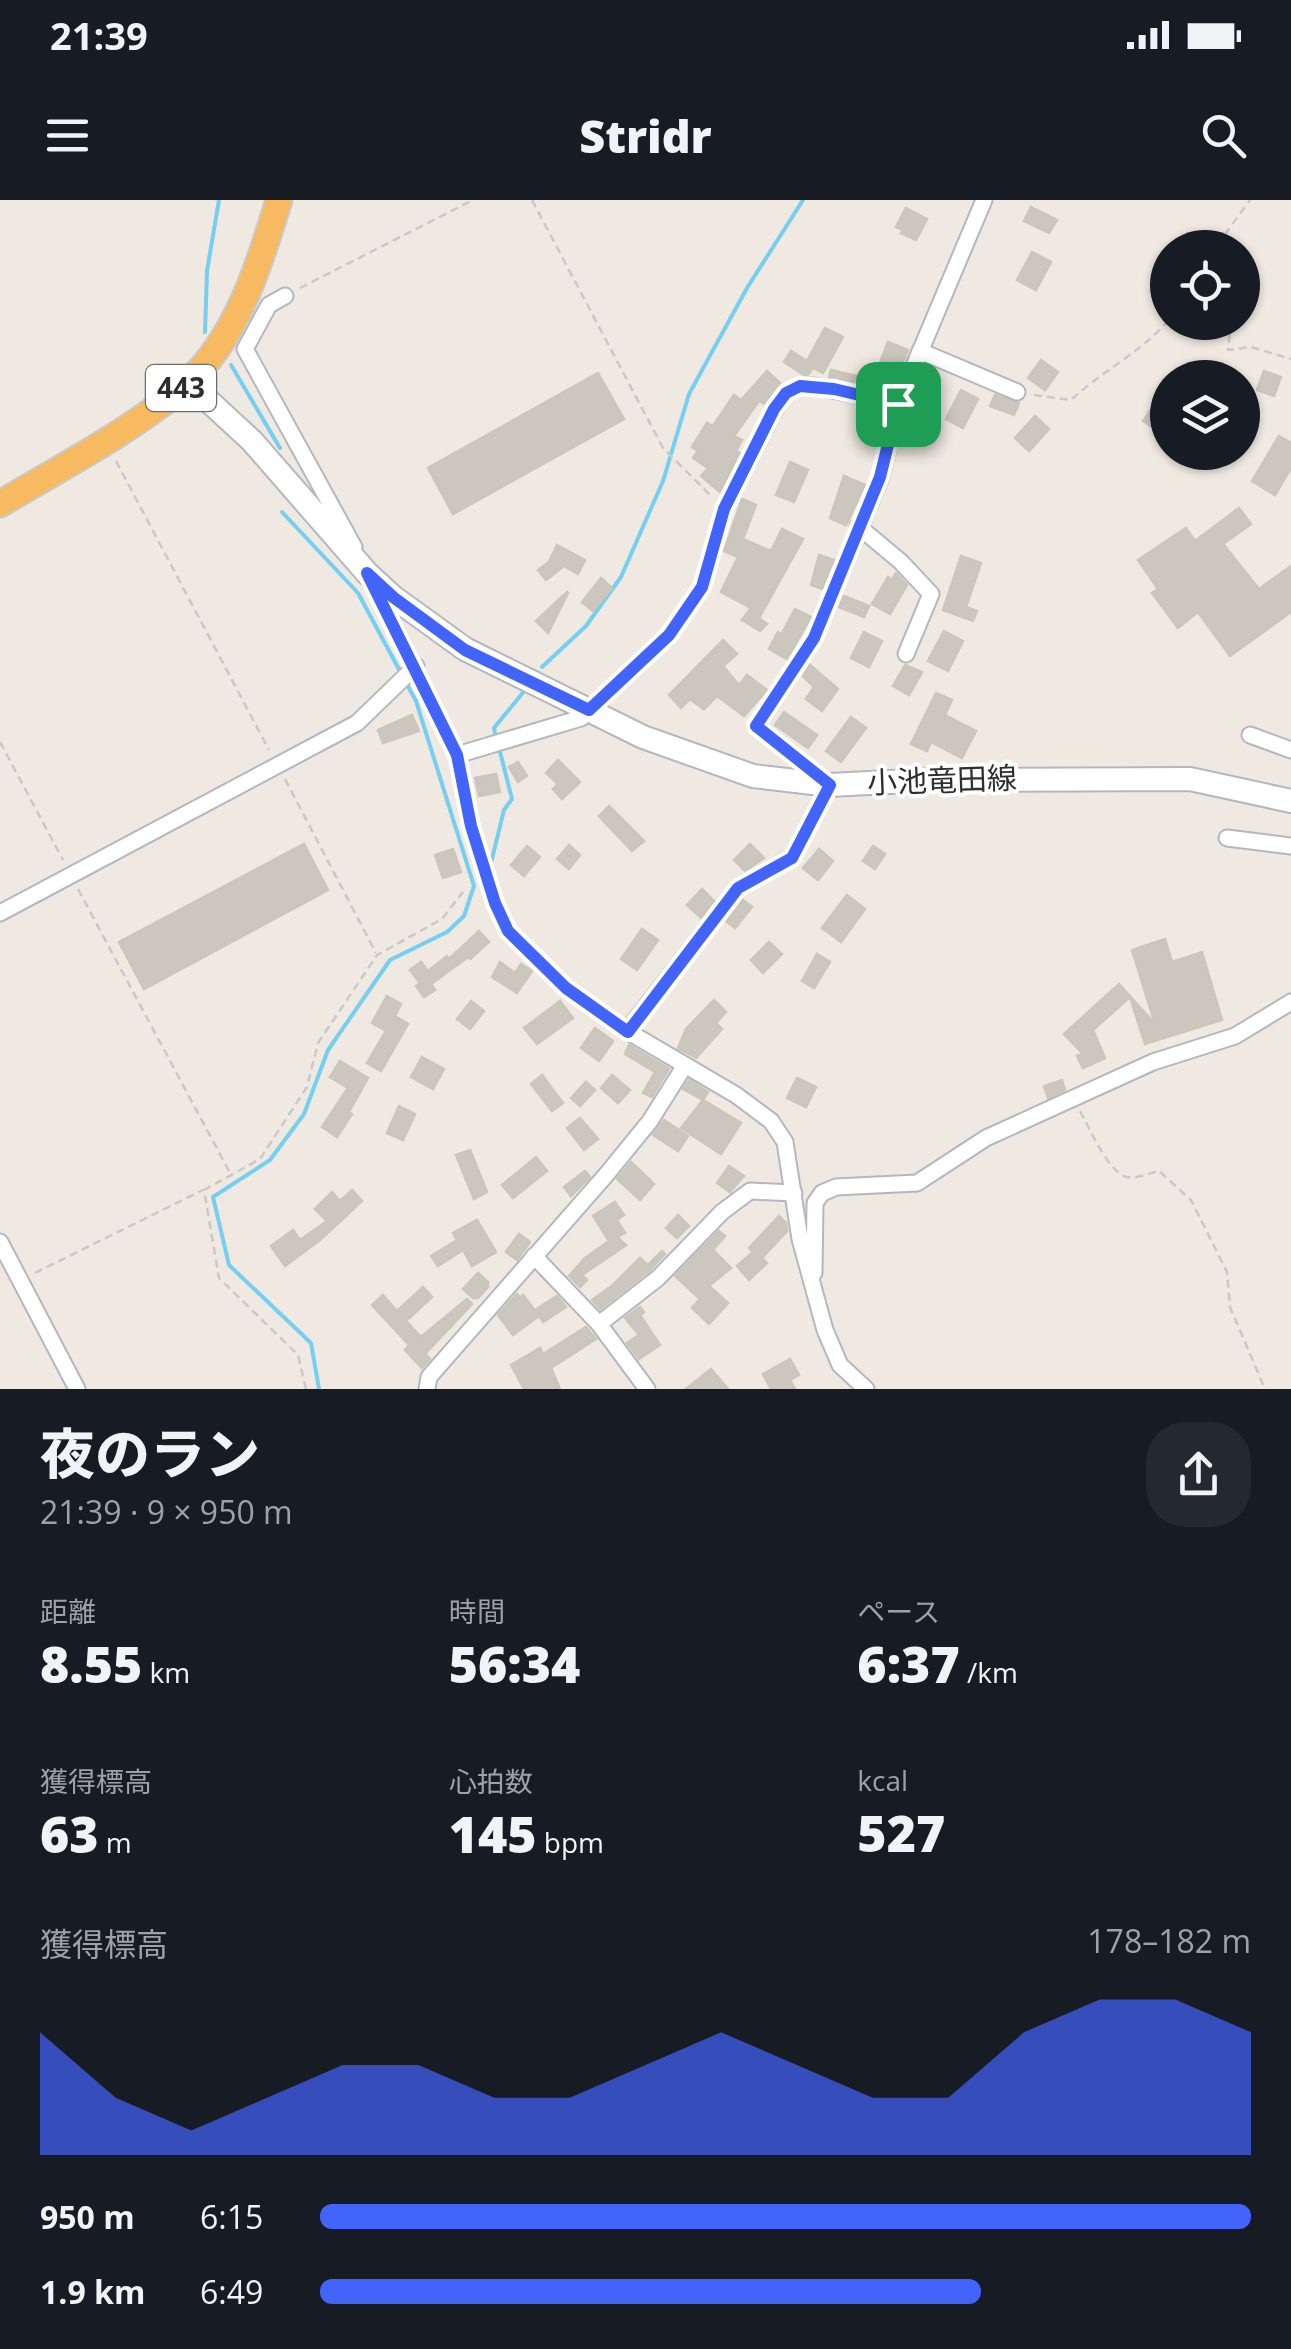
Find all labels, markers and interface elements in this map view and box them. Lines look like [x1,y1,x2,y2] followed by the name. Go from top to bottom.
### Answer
[50,9,148,61] text: 21:39
[579,105,712,166] text: Stridr
[40,108,95,163] icon: menu
[1196,108,1251,163] icon: search
[1150,230,1260,470] map controls
[1150,230,1260,340] button: locate
[1150,360,1260,470] button: layers
[856,362,941,447] pin
[146,365,216,411] road number: 443
[871,377,926,432] icon: arrive
[866,756,1018,803] street label: 小池竜田線
[40,1415,260,1490] text: 夜のラン
[1146,1422,1251,1527] button: share
[40,1490,293,1533] text: 21:39 · 9 × 950 m
[40,1592,96,1630] text: 距離
[449,1592,505,1630] text: 時間
[857,1592,940,1630] text: ペース
[40,1630,142,1698] text: 8.55
[449,1630,580,1698] text: 56:34
[857,1630,960,1698] text: 6:37
[142,1653,190,1691] text: km
[960,1653,1018,1691] text: /km
[857,1761,908,1799] text: kcal
[40,1762,152,1800] text: 獲得標高
[449,1762,533,1800] text: 心拍数
[857,1799,945,1867] text: 527
[40,1800,99,1868] text: 63
[449,1800,537,1868] text: 145
[99,1823,132,1861] text: m
[537,1823,604,1861] text: bpm
[1087,1919,1251,1962] text: 178–182 m
[40,1922,168,1965] text: 獲得標高
[40,2195,135,2238] text: 950 m
[200,2195,263,2238] text: 6:15
[40,2270,145,2313] text: 1.9 km
[200,2270,263,2313] text: 6:49

